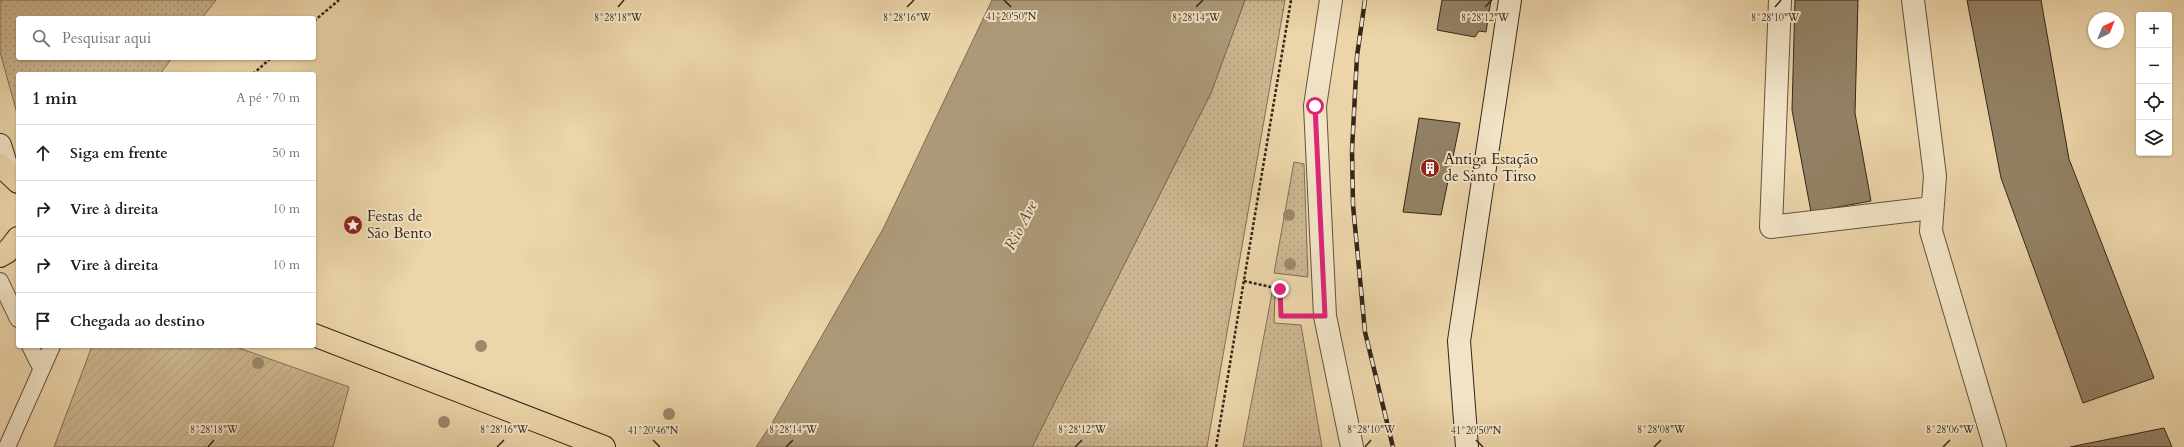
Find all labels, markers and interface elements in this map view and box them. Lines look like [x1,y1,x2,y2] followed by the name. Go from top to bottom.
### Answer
[986,10,1037,24] text: 41°20'50"N
[594,11,643,25] text: 8°28'18"W
[883,11,932,25] text: 8°28'16"W
[1172,11,1221,25] text: 8°28'14"W
[1461,11,1510,25] text: 8°28'12"W
[1751,11,1800,25] text: 8°28'10"W
[2088,12,2124,48] north arrow
[2136,12,2172,156] map controls
[2136,12,2172,48] button: +
[16,16,316,60] search box
[30,27,52,49] icon: search
[62,28,151,48] text: Pesquisar aqui
[2136,48,2172,84] button: −
[2136,84,2172,120] button: locate
[32,87,77,110] text: 1 min
[236,89,300,107] text: A pé · 70 m
[1306,97,1324,115] route start
[2136,120,2172,156] button: layers
[32,142,54,164] icon: ahead
[70,143,168,163] text: Siga em frente
[272,144,300,162] text: 50 m
[1444,149,1538,186] place label: Antiga Estação de Santo Tirso
[1419,157,1441,179] building icon: Antiga Estação de Santo Tirso
[999,196,1043,254] water label: Rio Ave
[32,198,54,220] icon: right
[70,199,158,219] text: Vire à direita
[272,200,300,218] text: 10 m
[367,206,432,243] place label: Festas de São Bento
[342,214,364,236] place icon: Festas de São Bento
[32,254,54,276] icon: right
[70,255,158,275] text: Vire à direita
[272,256,300,274] text: 10 m
[1271,280,1289,298] route end
[32,310,54,332] icon: arrive
[70,311,205,331] text: Chegada ao destino
[190,423,239,437] text: 8°28'18"W
[480,423,529,437] text: 8°28'16"W
[769,423,818,437] text: 8°28'14"W
[1058,423,1107,437] text: 8°28'12"W
[1347,423,1396,437] text: 8°28'10"W
[1637,423,1686,437] text: 8°28'08"W
[1926,423,1975,437] text: 8°28'06"W
[628,424,679,438] text: 41°20'46"N
[1451,424,1502,438] text: 41°20'50"N

